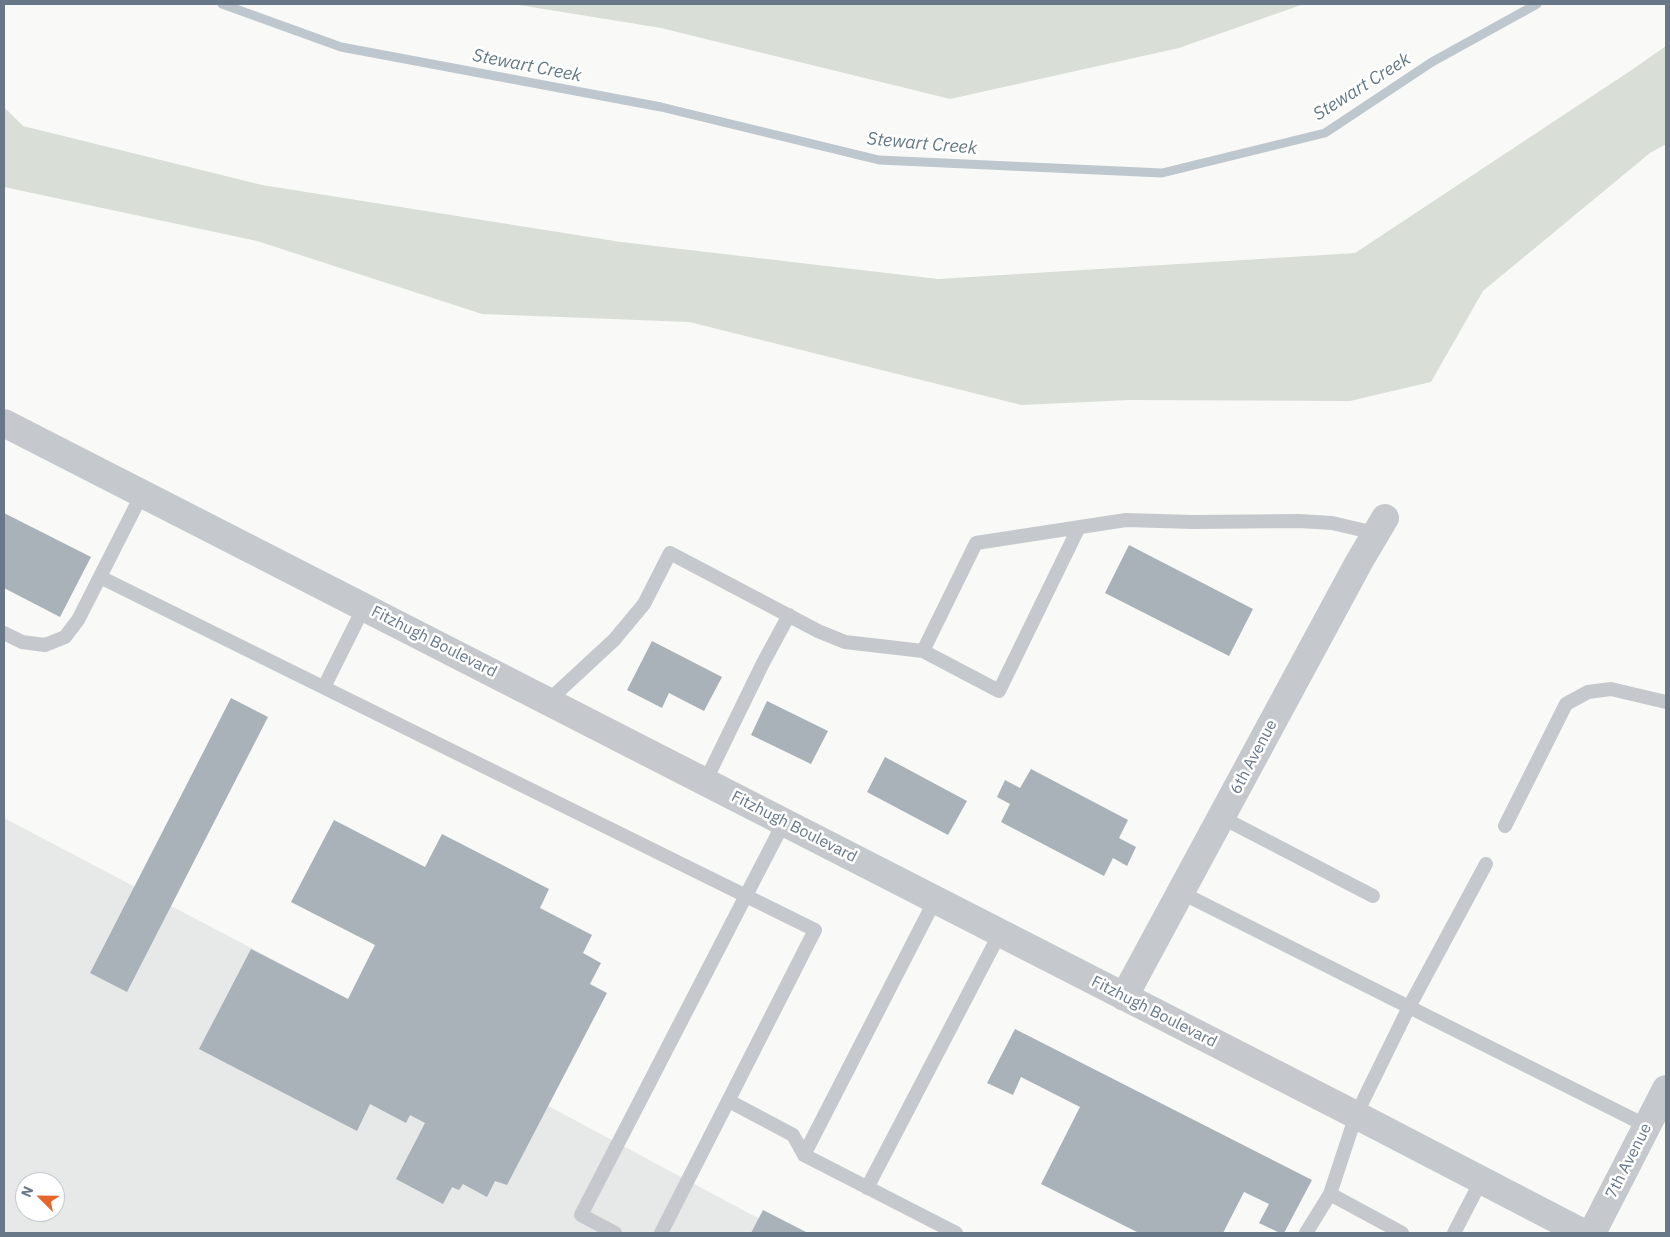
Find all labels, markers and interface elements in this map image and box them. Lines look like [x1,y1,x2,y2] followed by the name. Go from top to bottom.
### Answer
[471,45,583,87] water label: Stewart Creek
[1309,49,1415,125] water label: Stewart Creek
[866,128,978,160] water label: Stewart Creek
[368,602,500,682] street label: Fitzhugh Boulevard
[1226,717,1282,797] street label: 6th Avenue
[728,787,860,867] street label: Fitzhugh Boulevard
[1088,972,1220,1052] street label: Fitzhugh Boulevard
[1602,1120,1656,1202] street label: 7th Avenue
[15,1172,65,1222] north arrow
[17,1183,37,1200] text: N

